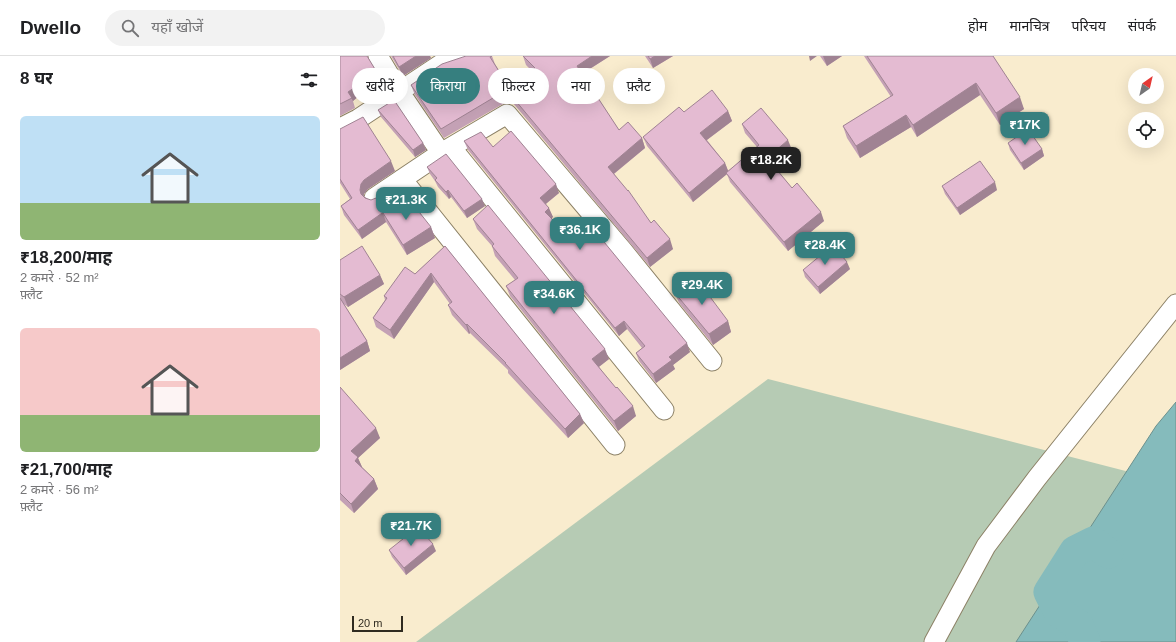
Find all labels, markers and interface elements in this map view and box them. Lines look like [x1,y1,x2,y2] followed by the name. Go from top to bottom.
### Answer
[105,10,385,46] search box
[20,17,81,38] text: Dwello
[119,17,141,39] icon: search
[151,18,203,35] text: यहाँ खोजें
[968,18,987,34] text: होम
[1009,18,1050,34] text: मानचित्र
[1072,18,1106,34] text: परिचय
[1128,18,1156,34] text: संपर्क
[352,68,408,104] chip: खरीदें
[416,68,480,104] chip: किराया
[488,68,549,104] chip: फ़िल्टर
[557,68,605,104] chip: नया
[613,68,665,104] chip: फ़्लैट
[1128,68,1164,104] north arrow
[1128,68,1164,148] map controls
[20,69,53,88] text: 8 घर
[298,69,320,91] icon: filters
[1001,112,1049,146] pin: ₹17K
[1128,112,1164,148] button: locate
[1009,117,1041,132] text: ₹17K
[134,142,206,214] icon: home
[738,147,804,181] pin: ₹18.2K
[750,152,792,167] text: ₹18.2K
[373,187,439,221] pin: ₹21.3K
[385,192,427,207] text: ₹21.3K
[547,217,613,251] pin: ₹36.1K
[559,222,601,237] text: ₹36.1K
[792,232,858,266] pin: ₹28.4K
[804,237,846,252] text: ₹28.4K
[20,248,112,267] text: ₹18,200/माह
[20,270,99,285] text: 2 कमरे · 52 m²
[669,272,735,306] pin: ₹29.4K
[681,277,723,292] text: ₹29.4K
[521,281,587,315] pin: ₹34.6K
[533,286,575,301] text: ₹34.6K
[20,287,43,302] text: फ़्लैट
[134,354,206,426] icon: home
[20,460,112,479] text: ₹21,700/माह
[20,482,99,497] text: 2 कमरे · 56 m²
[20,499,43,514] text: फ़्लैट
[378,513,444,547] pin: ₹21.7K
[390,518,432,533] text: ₹21.7K
[352,614,403,633] scale bar
[358,617,382,629] text: 20 m

